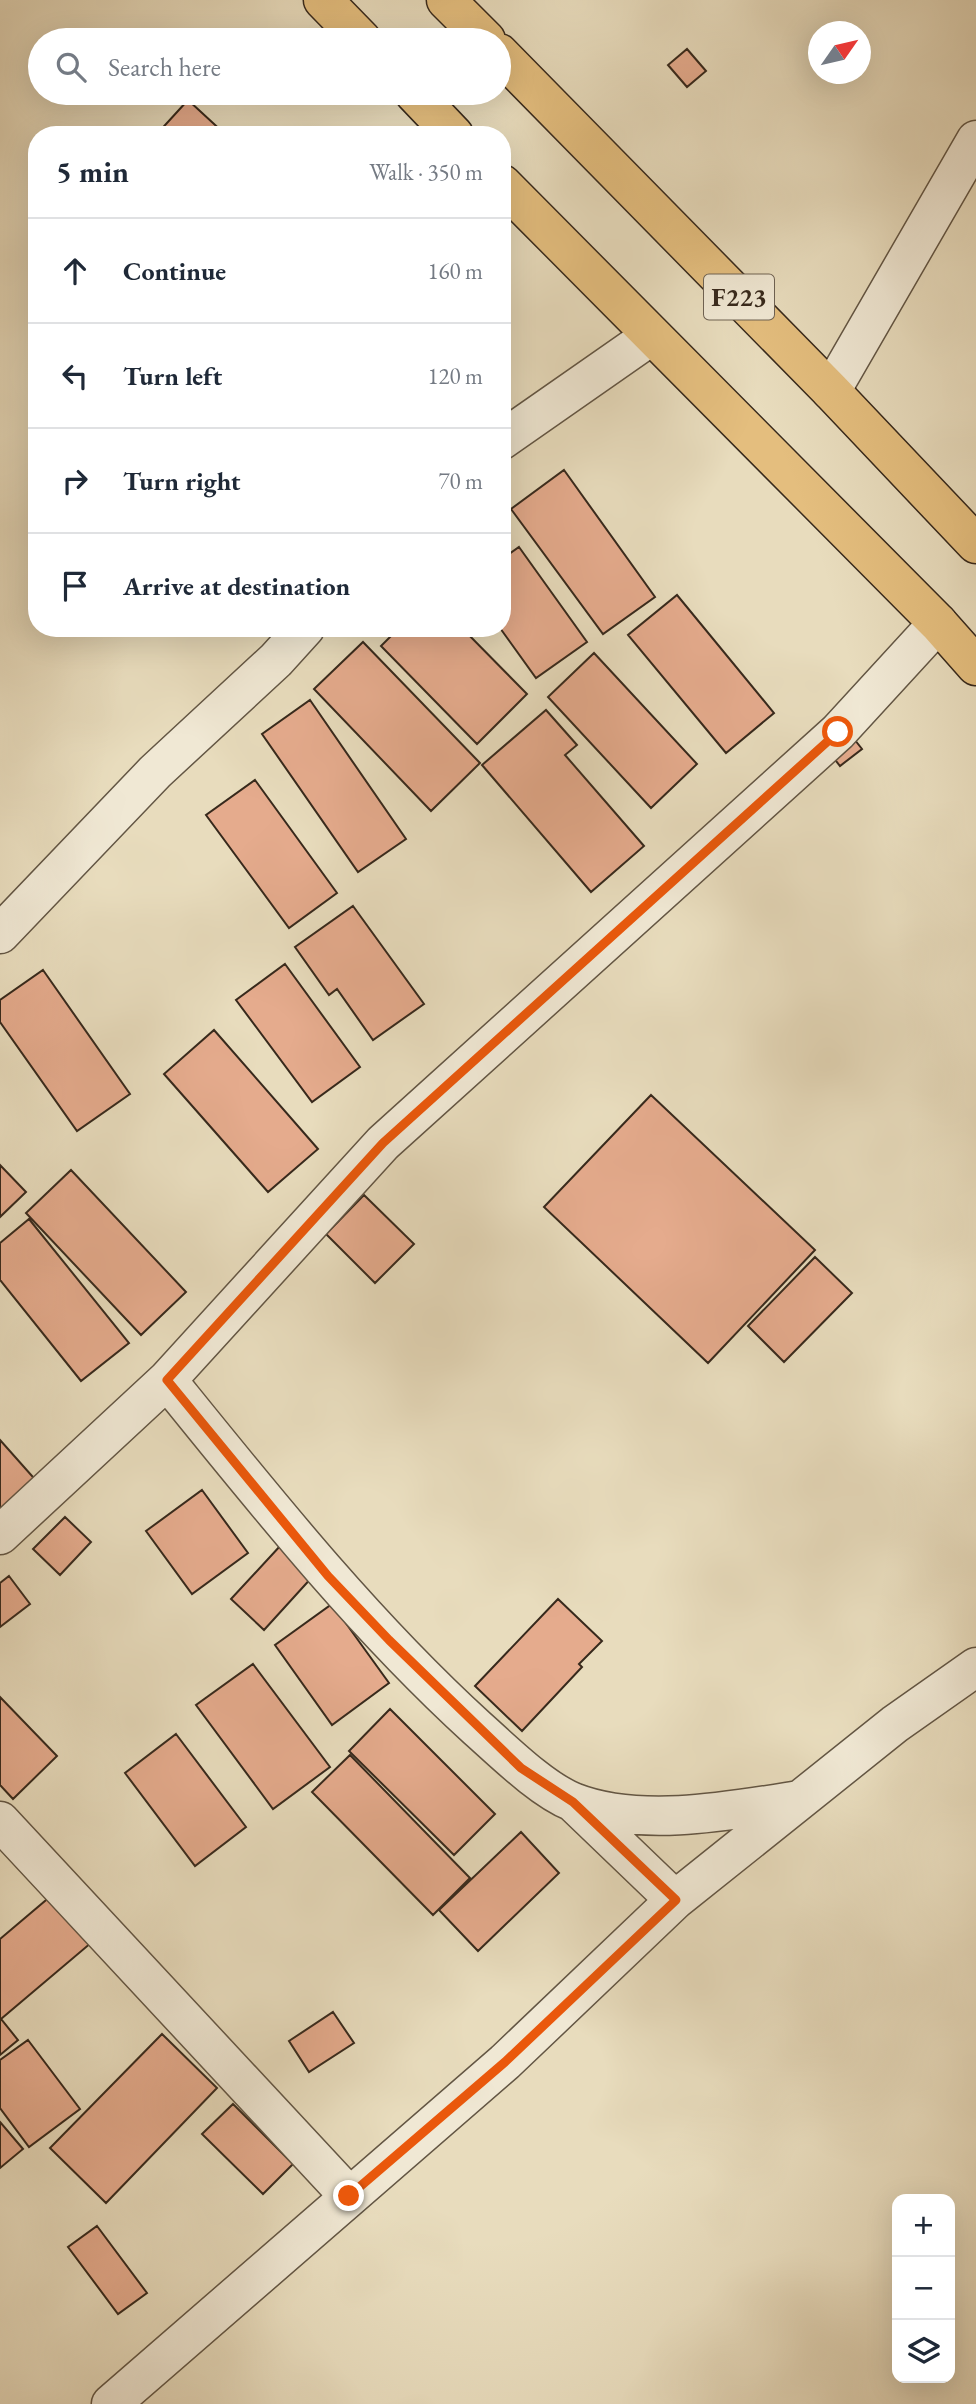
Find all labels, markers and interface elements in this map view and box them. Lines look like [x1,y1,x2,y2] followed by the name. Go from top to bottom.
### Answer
[808,21,871,84] north arrow
[28,28,511,105] search box
[52,48,90,86] icon: search
[108,50,221,84] text: Search here
[56,152,129,191] text: 5 min
[369,157,483,187] text: Walk · 350 m
[56,252,94,290] icon: ahead
[123,254,226,288] text: Continue
[427,256,483,286] text: 160 m
[704,274,774,320] road number: F223
[56,357,94,395] icon: left
[123,359,222,393] text: Turn left
[427,361,483,391] text: 120 m
[56,462,94,500] icon: right
[123,464,241,498] text: Turn right
[438,466,483,496] text: 70 m
[56,567,94,605] icon: arrive
[123,569,350,603] text: Arrive at destination
[822,716,853,747] route start
[333,2180,364,2211] route end
[892,2194,955,2383] map controls
[892,2194,955,2257] button: +
[892,2257,955,2320] button: −
[892,2320,955,2383] button: layers

